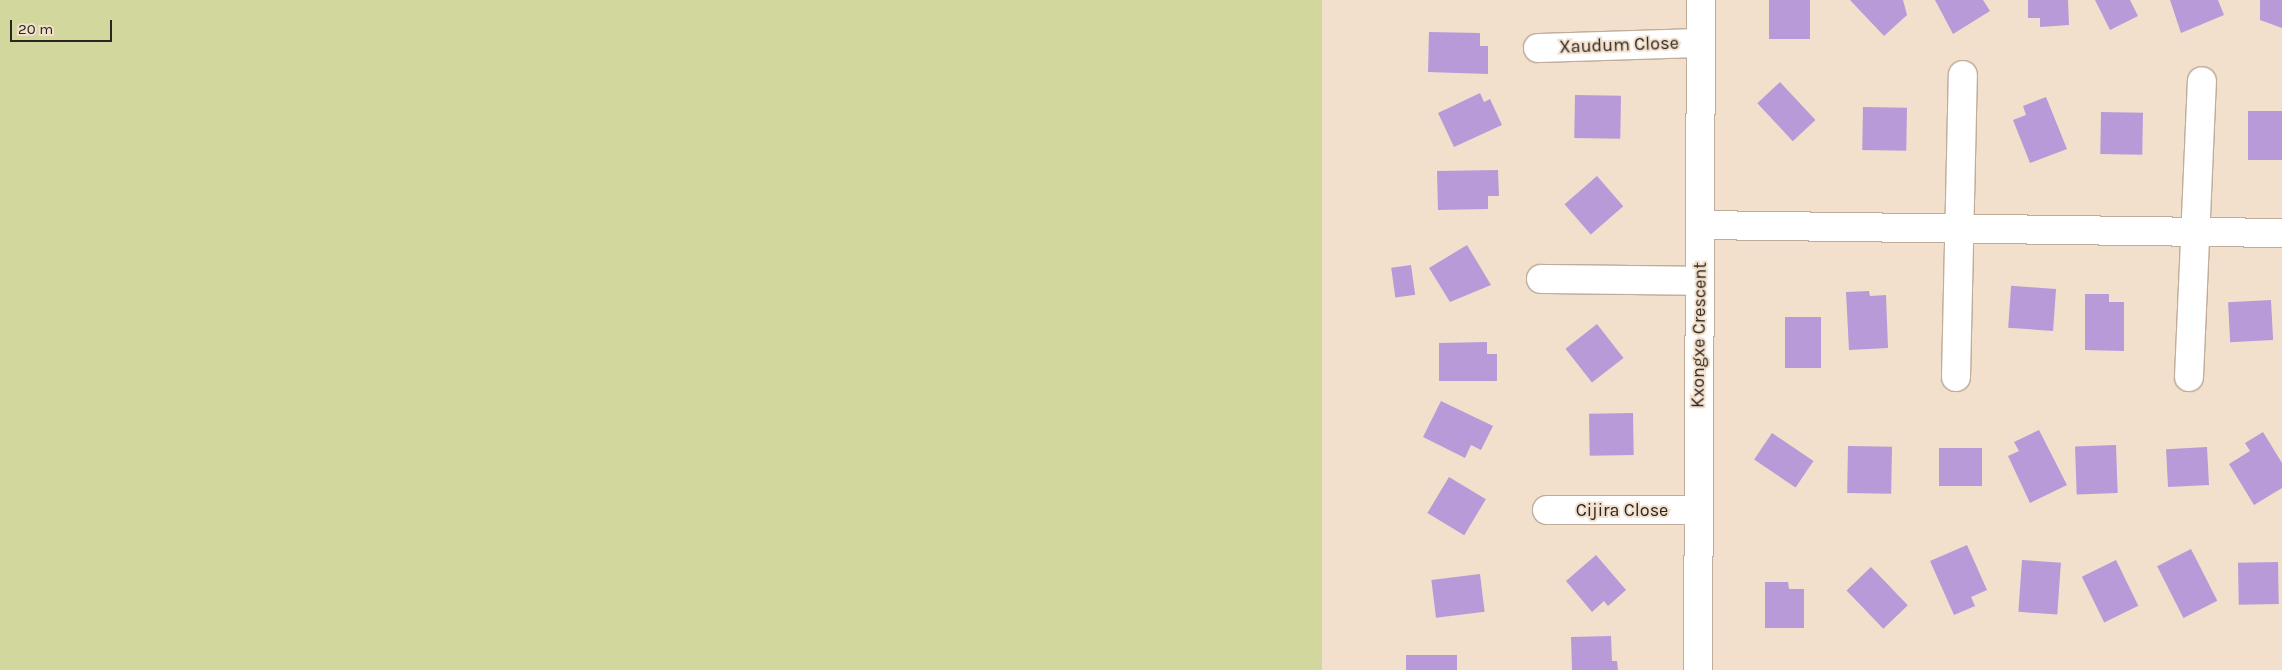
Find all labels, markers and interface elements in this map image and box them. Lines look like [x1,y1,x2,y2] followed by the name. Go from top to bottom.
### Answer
[12,10,115,42] scale bar
[18,20,53,38] text: 20 m
[1559,32,1679,58] street label: Xaudum Close
[1687,262,1711,408] street label: Kxongxe Crescent
[1576,499,1668,521] street label: Cijira Close

